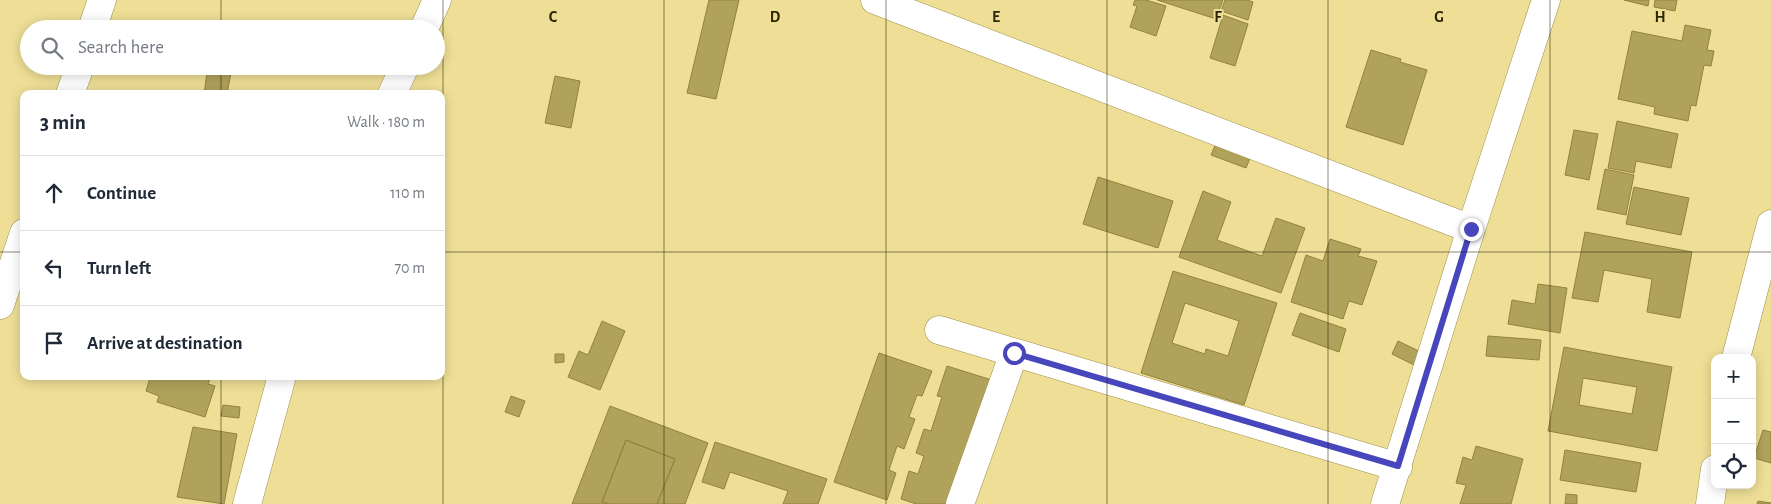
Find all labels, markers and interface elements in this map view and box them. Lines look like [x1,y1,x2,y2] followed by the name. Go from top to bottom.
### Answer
[549,9,558,25] text: C
[770,9,781,25] text: D
[992,9,1000,25] text: E
[1214,9,1222,25] text: F
[1434,9,1444,25] text: G
[1654,9,1666,25] text: H
[20,20,445,75] search box
[38,34,66,62] icon: search
[78,38,164,57] text: Search here
[40,112,86,133] text: 3 min
[347,114,425,130] text: Walk · 180 m
[40,179,68,207] icon: ahead
[87,184,156,203] text: Continue
[390,185,425,201] text: 110 m
[1460,218,1483,241] route end
[40,254,68,282] icon: left
[87,259,151,278] text: Turn left
[394,260,425,276] text: 70 m
[40,329,68,357] icon: arrive
[87,334,243,353] text: Arrive at destination
[1003,342,1026,365] route start
[1711,354,1756,489] map controls
[1711,354,1756,399] button: +
[1711,399,1756,444] button: −
[1711,444,1756,489] button: locate

